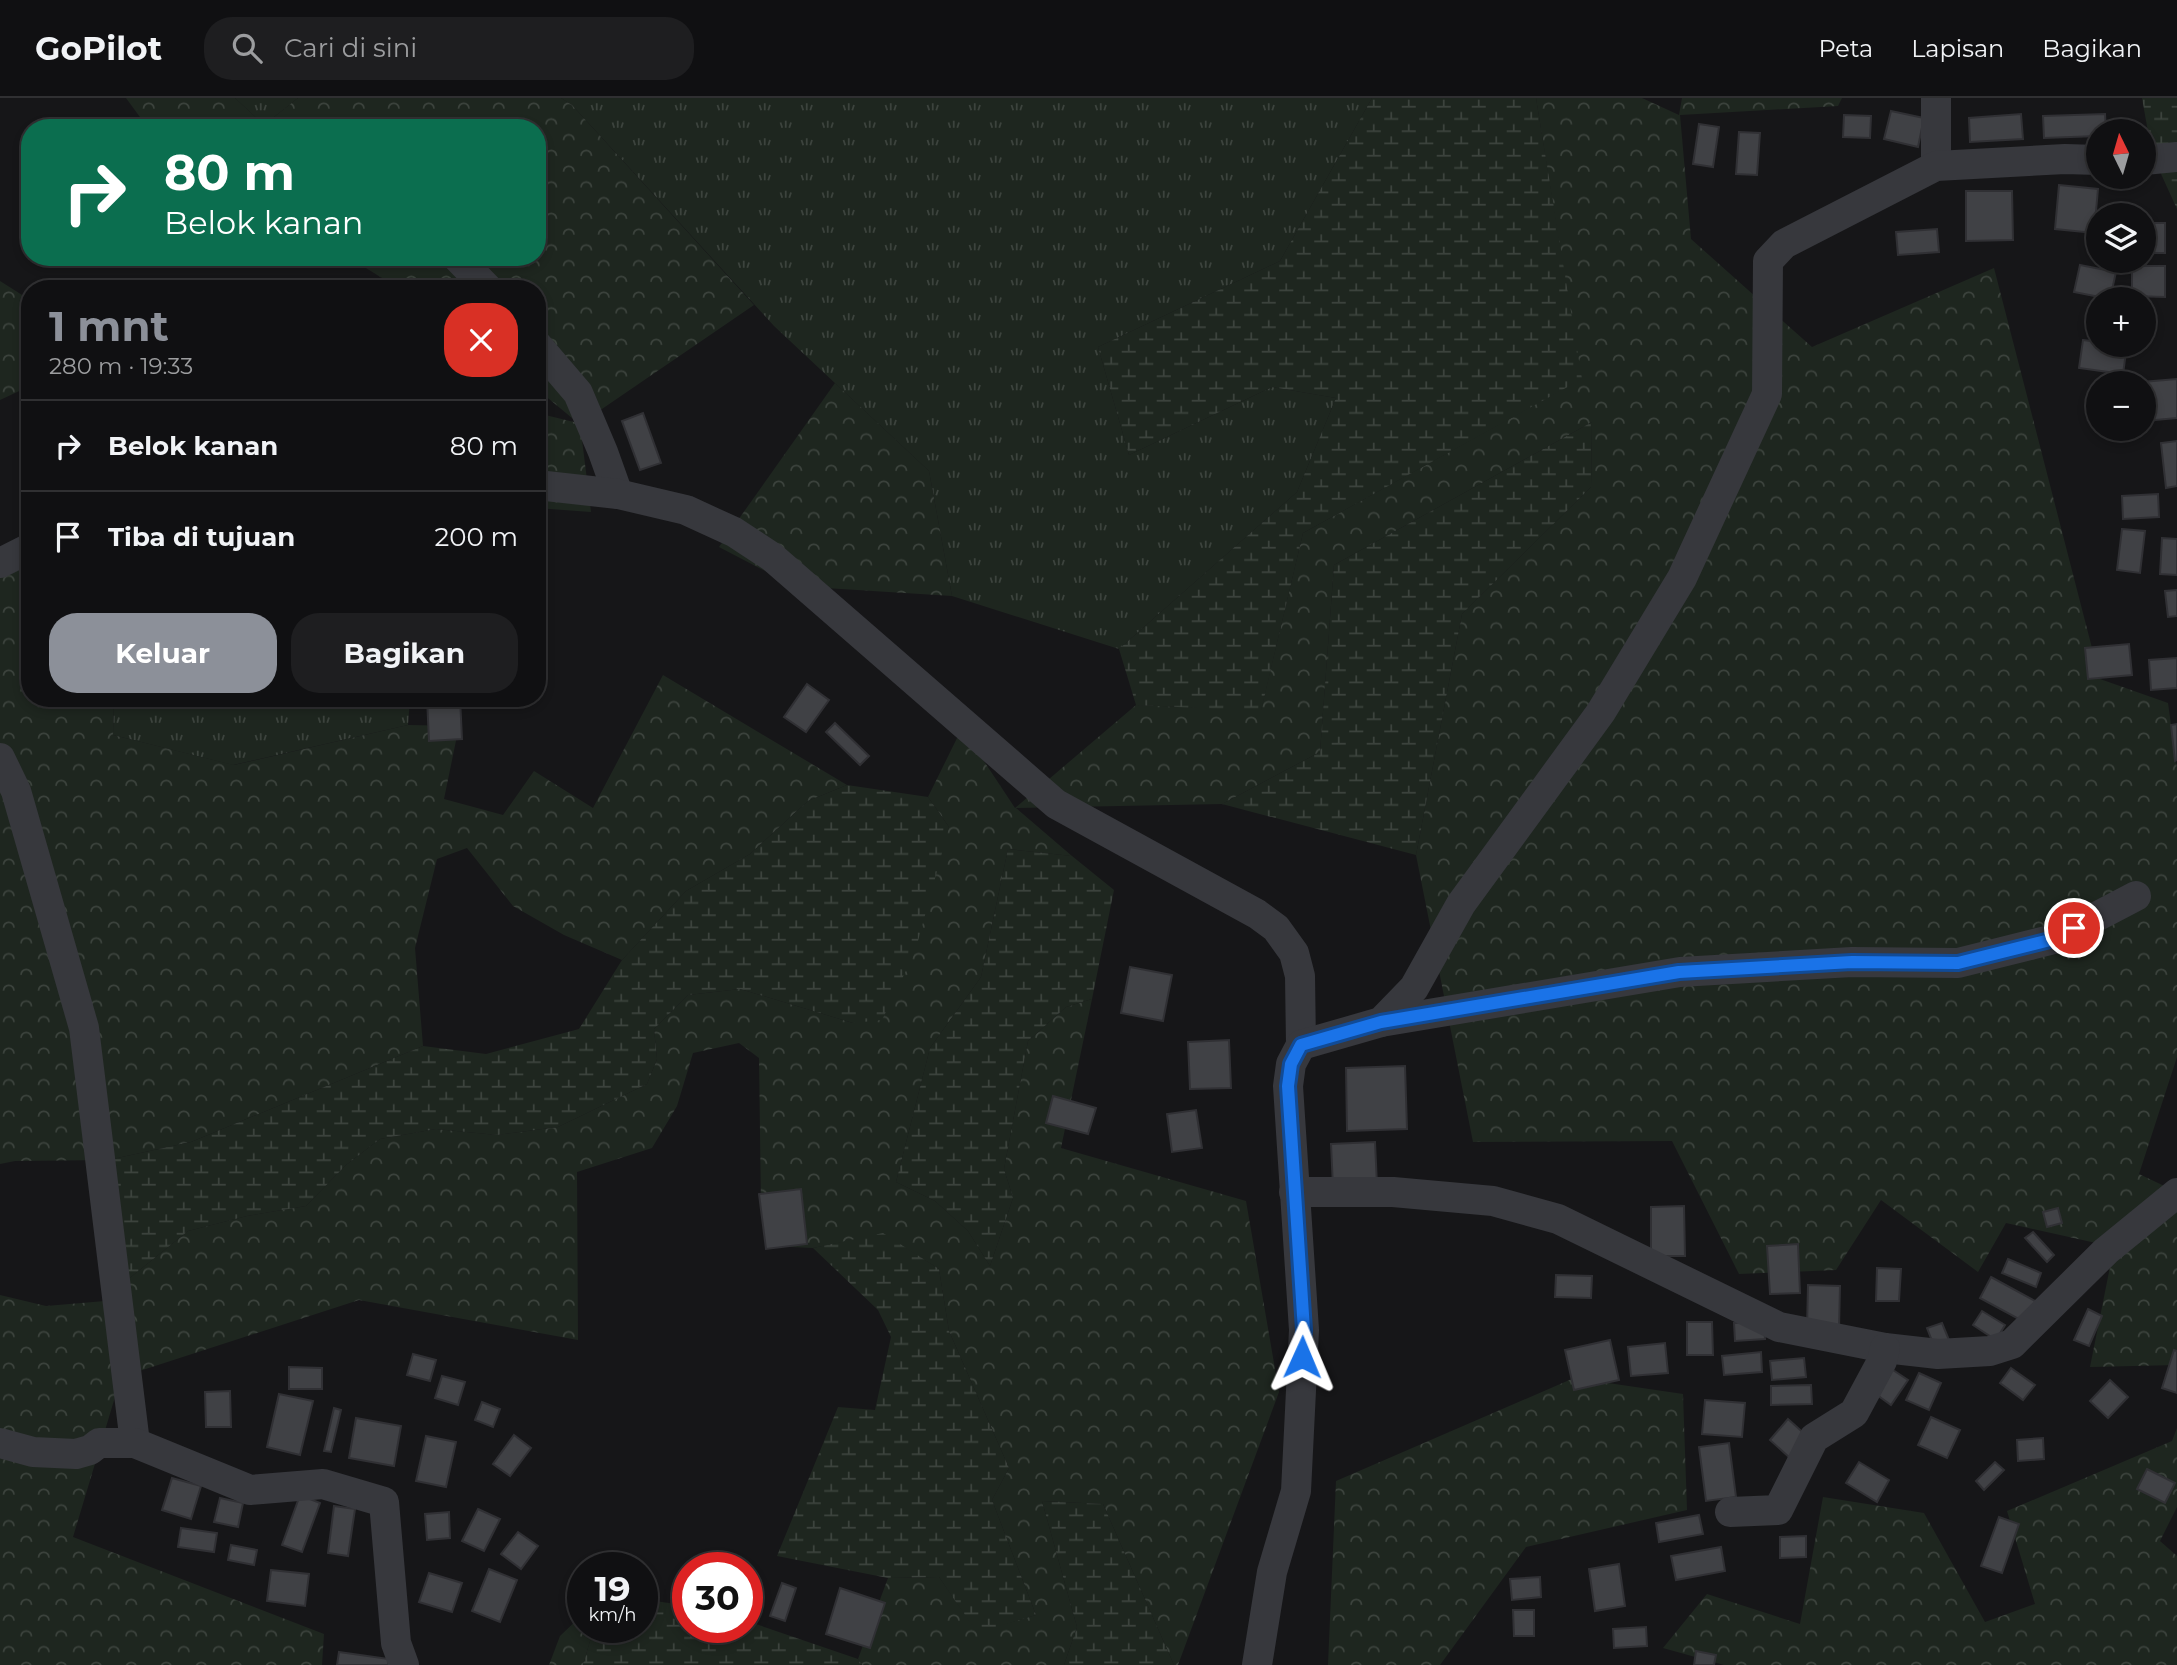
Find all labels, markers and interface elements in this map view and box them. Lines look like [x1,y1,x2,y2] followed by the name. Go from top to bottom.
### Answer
[204,17,694,80] search box
[35,28,162,68] text: GoPilot
[228,29,266,67] icon: search
[284,32,417,64] text: Cari di sini
[1818,34,1873,63] text: Peta
[1911,34,2004,63] text: Lapisan
[2042,34,2142,63] text: Bagikan
[2086,119,2156,189] north arrow
[2086,119,2156,441] map controls
[164,143,295,202] text: 80 m
[49,147,140,238] icon: right
[164,203,364,242] text: Belok kanan
[2086,203,2156,273] button: layers
[2086,287,2156,357] button: +
[49,300,169,352] text: 1 mnt
[444,303,518,377] button: close
[49,352,193,380] text: 280 m · 19:33
[2086,371,2156,441] button: −
[49,427,87,465] icon: right
[108,430,278,462] text: Belok kanan
[450,430,518,462] text: 80 m
[49,518,87,556] icon: arrive
[108,521,295,553] text: Tiba di tujuan
[434,521,518,553] text: 200 m
[49,613,277,693] button: Keluar
[291,613,518,693] button: Bagikan
[2044,898,2104,958] pin
[2055,909,2093,947] icon: arrive
[1265,1320,1339,1394] position arrow
[672,1552,763,1643] speed limit sign: 30
[594,1567,631,1610] text: 19
[588,1604,637,1626] text: km/h

